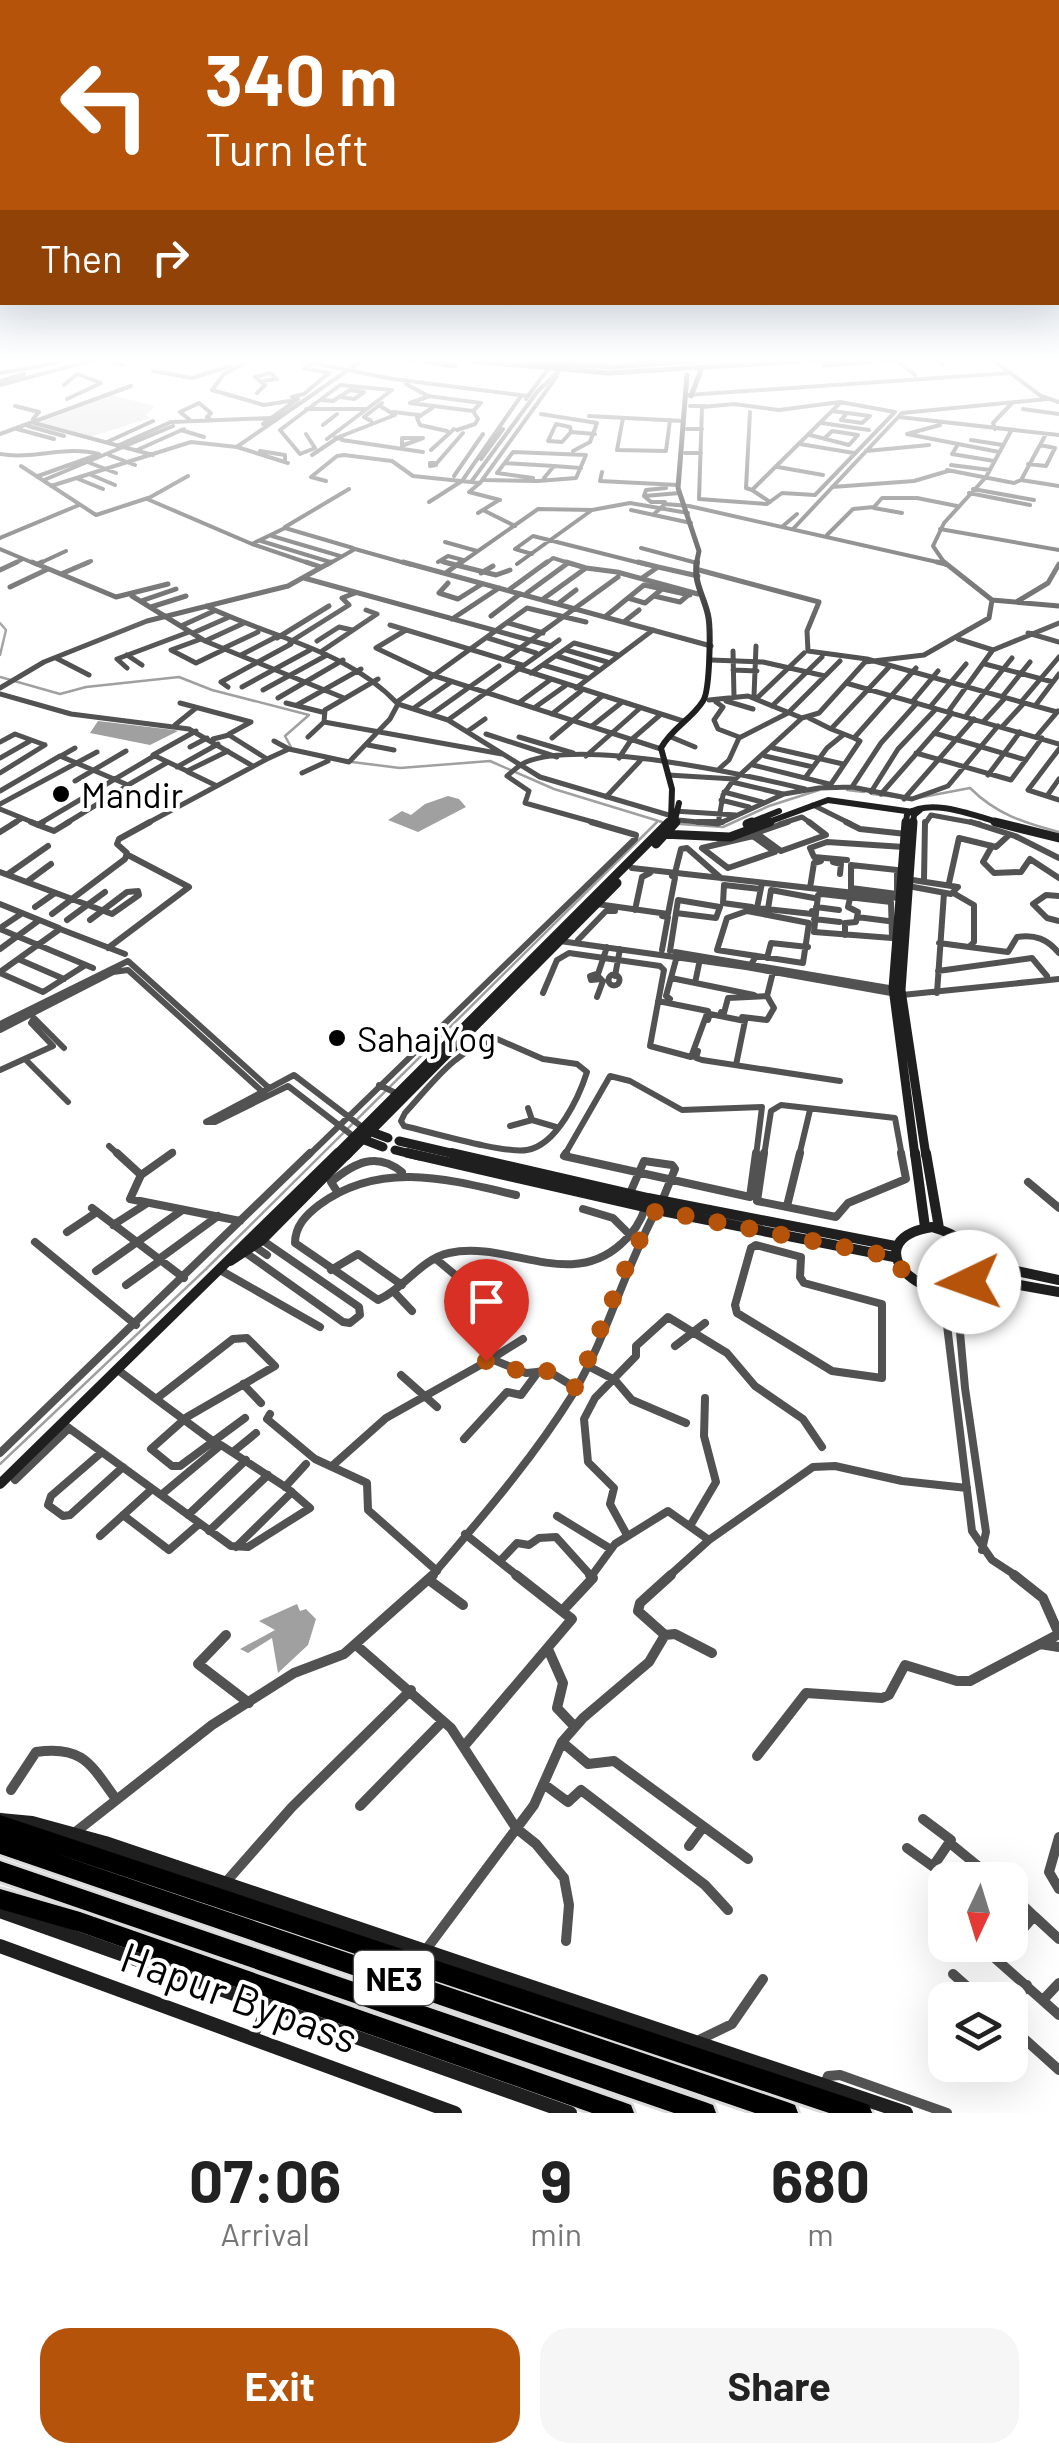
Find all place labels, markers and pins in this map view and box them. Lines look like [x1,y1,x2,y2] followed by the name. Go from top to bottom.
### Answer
[81,773,184,815] place label: Mandir
[50,783,72,805] marker: Mandir
[357,1017,496,1059] place label: SahajYog
[326,1027,348,1049] marker: SahajYog
[444,1259,529,1362] pin

